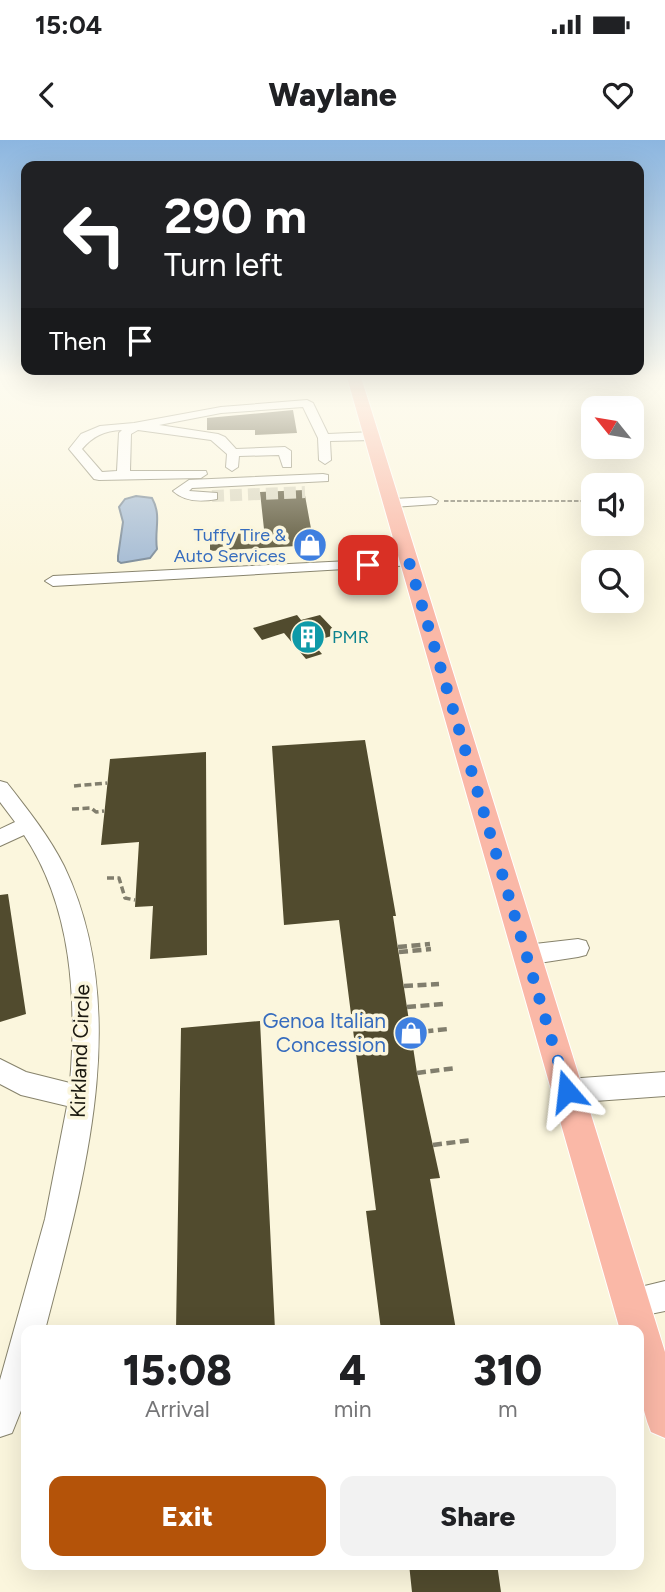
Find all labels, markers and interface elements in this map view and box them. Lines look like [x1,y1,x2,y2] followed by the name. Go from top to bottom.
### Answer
[35,9,102,41] text: 15:04
[28,76,66,114] icon: back
[268,76,397,114] text: Waylane
[599,76,637,114] icon: heart
[164,186,307,245] text: 290 m
[49,189,140,280] icon: left
[164,246,283,284] text: Turn left
[121,322,159,360] icon: arrive
[49,325,107,357] text: Then
[581,396,644,458] north arrow
[581,396,644,613] map controls
[581,473,644,536] button: sound
[174,524,286,567] place label: Tuffy Tire & Auto Services
[291,526,329,564] shop icon: Tuffy Tire & Auto Services
[338,535,398,595] pin
[349,546,387,584] icon: arrive
[581,550,644,613] button: search
[289,618,327,656] building icon: PMR
[332,626,369,648] place label: PMR
[65,984,94,1118] street label: Kirkland Circle
[263,1008,386,1057] place label: Genoa Italian Concession
[392,1014,430,1052] shop icon: Genoa Italian Concession
[530,1054,604,1128] position arrow
[123,1345,232,1396] text: 15:08
[339,1345,366,1396] text: 4
[473,1345,542,1396] text: 310
[145,1395,210,1423] text: Arrival
[334,1395,371,1423] text: min
[498,1395,518,1423] text: m
[49,1476,326,1556] button: Exit
[340,1476,616,1556] button: Share

